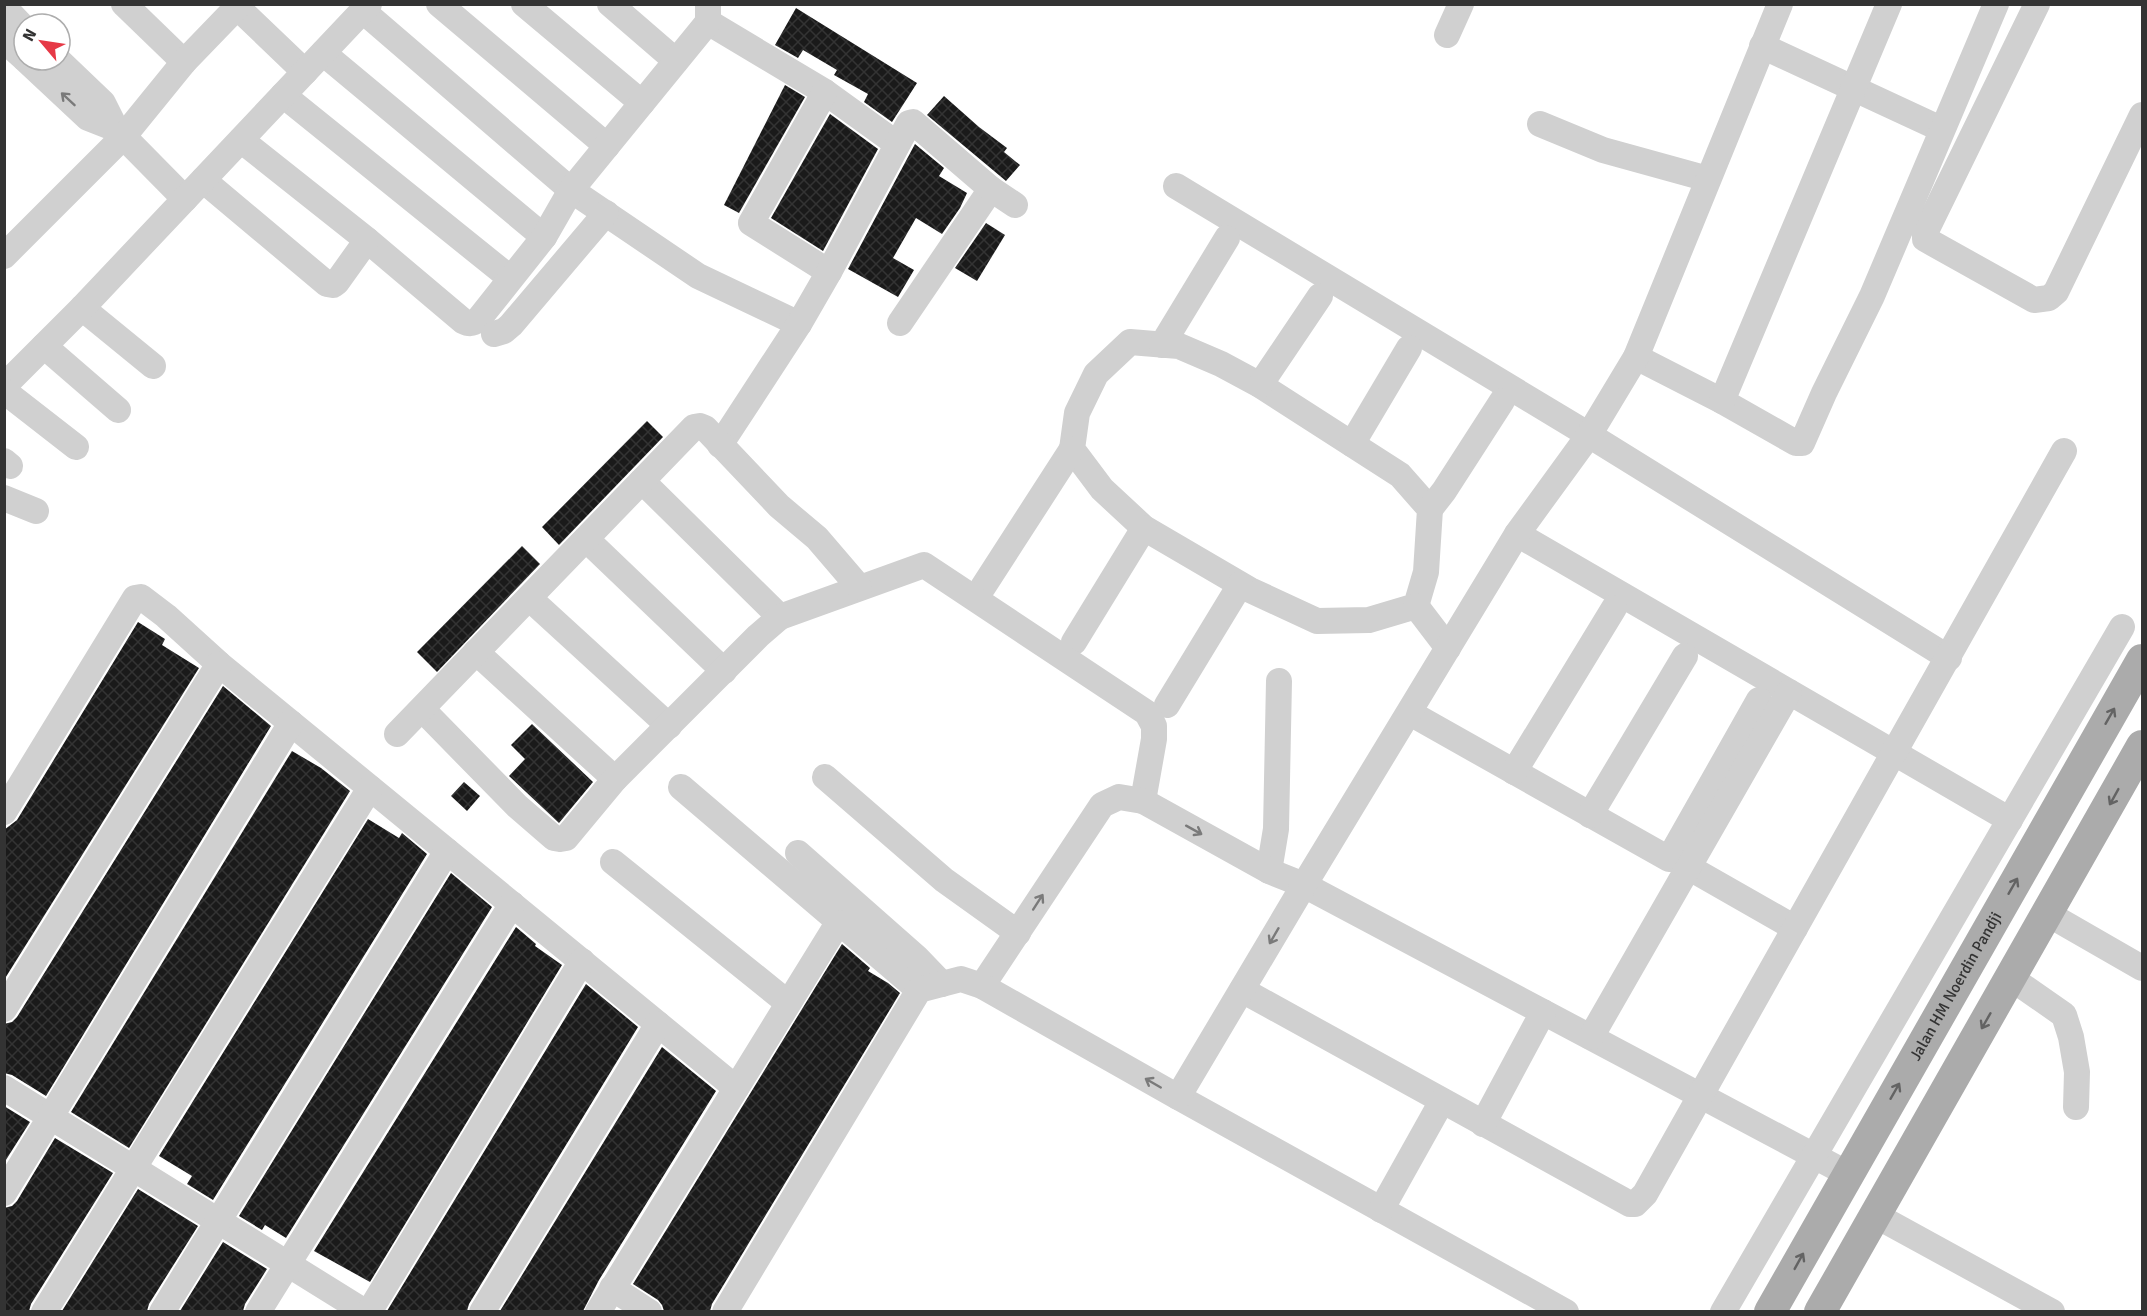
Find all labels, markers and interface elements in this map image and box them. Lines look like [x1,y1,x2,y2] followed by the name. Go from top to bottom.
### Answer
[12,12,72,72] north arrow
[18,25,41,45] text: N
[61,92,76,106] one-way arrow
[2105,708,2116,726] one-way arrow
[2108,788,2120,805] one-way arrow
[1185,824,1202,836] one-way arrow
[2008,877,2019,895] one-way arrow
[1032,894,1044,911] one-way arrow
[1905,908,2006,1064] street label: Jalan HM Noerdin Pandji
[1268,927,1280,944] one-way arrow
[1980,1012,1992,1029] one-way arrow
[1145,1077,1162,1089] one-way arrow
[1889,1083,1901,1100] one-way arrow
[1793,1252,1805,1269] one-way arrow

